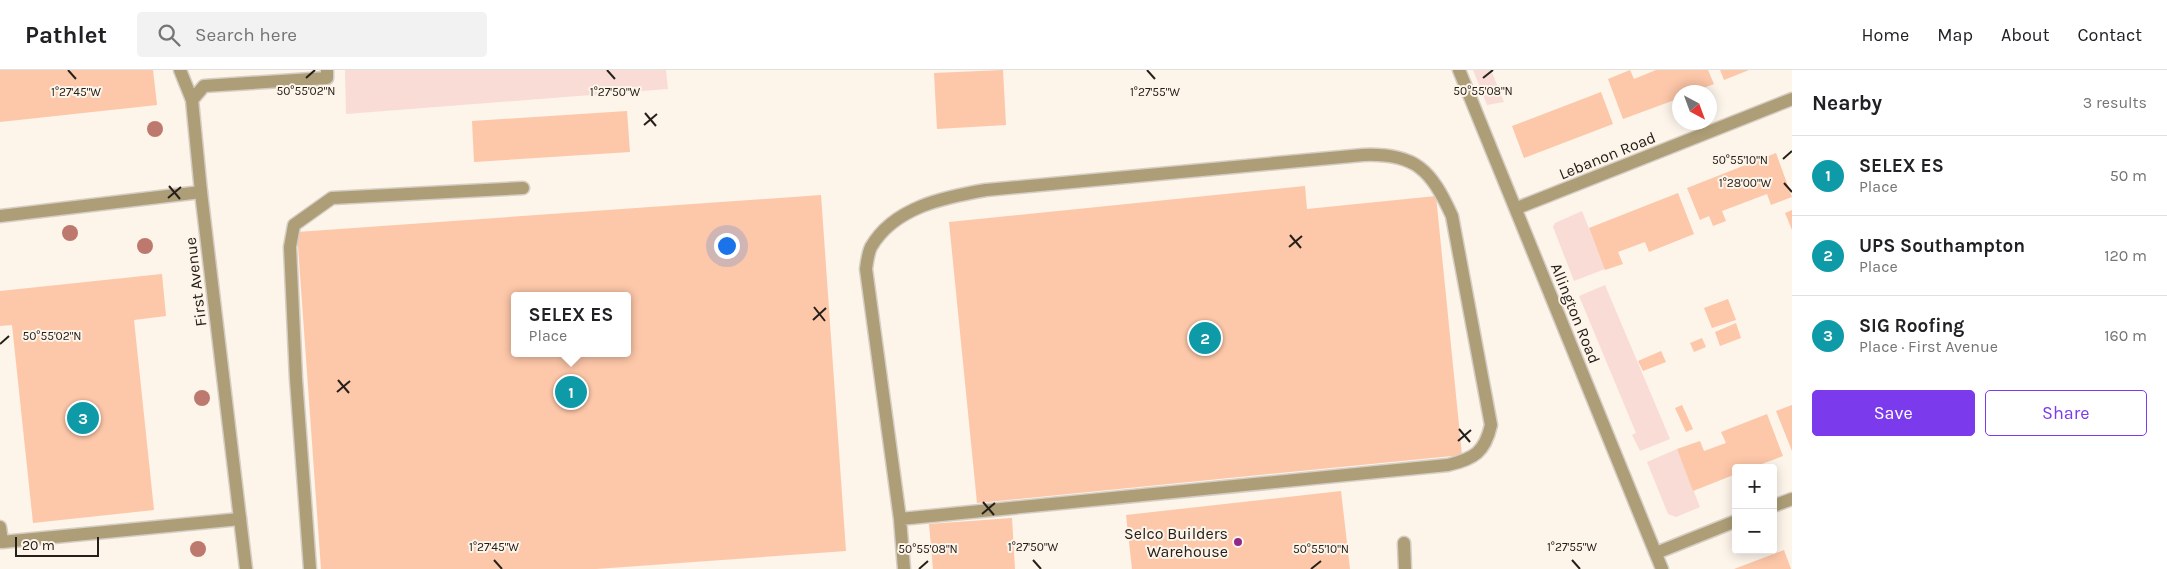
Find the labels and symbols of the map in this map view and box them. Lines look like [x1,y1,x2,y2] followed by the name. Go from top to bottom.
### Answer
[276,84,336,98] text: 50°55'02"N
[1453,84,1513,98] text: 50°55'08"N
[51,85,101,99] text: 1°27'45"W
[590,85,641,99] text: 1°27'50"W
[1130,85,1180,99] text: 1°27'55"W
[1672,85,1717,130] north arrow
[1556,127,1658,184] street label: Lebanon Road
[1712,153,1768,167] text: 50°55'10"N
[1719,176,1772,190] text: 1°28'00"W
[714,233,740,259] your location
[181,236,210,328] street label: First Avenue
[1547,260,1604,366] street label: Allington Road
[1189,319,1221,357] pin: 2
[22,329,82,343] text: 50°55'02"N
[555,373,587,411] pin: 1
[67,399,99,437] pin: 3
[1124,524,1228,561] place label: Selco Builders Warehouse
[15,534,99,557] scale bar
[1232,536,1244,548] marker: Selco Builders Warehouse
[469,540,519,554] text: 1°27'45"W
[1008,540,1059,554] text: 1°27'50"W
[1547,540,1597,554] text: 1°27'55"W
[898,542,958,556] text: 50°55'08"N
[1293,542,1349,556] text: 50°55'10"N

